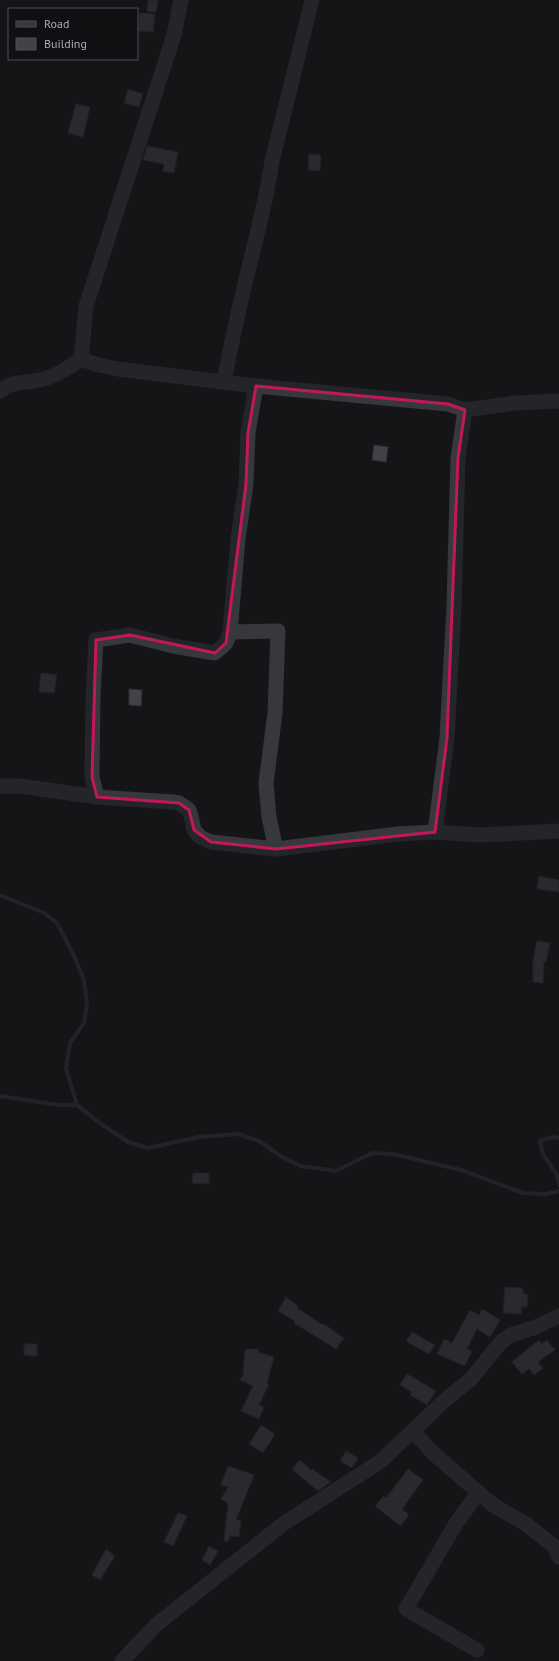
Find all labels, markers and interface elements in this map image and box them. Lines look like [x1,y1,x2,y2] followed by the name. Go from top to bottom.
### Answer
[8,8,138,60] legend
[44,16,69,31] text: Road
[44,36,87,51] text: Building

